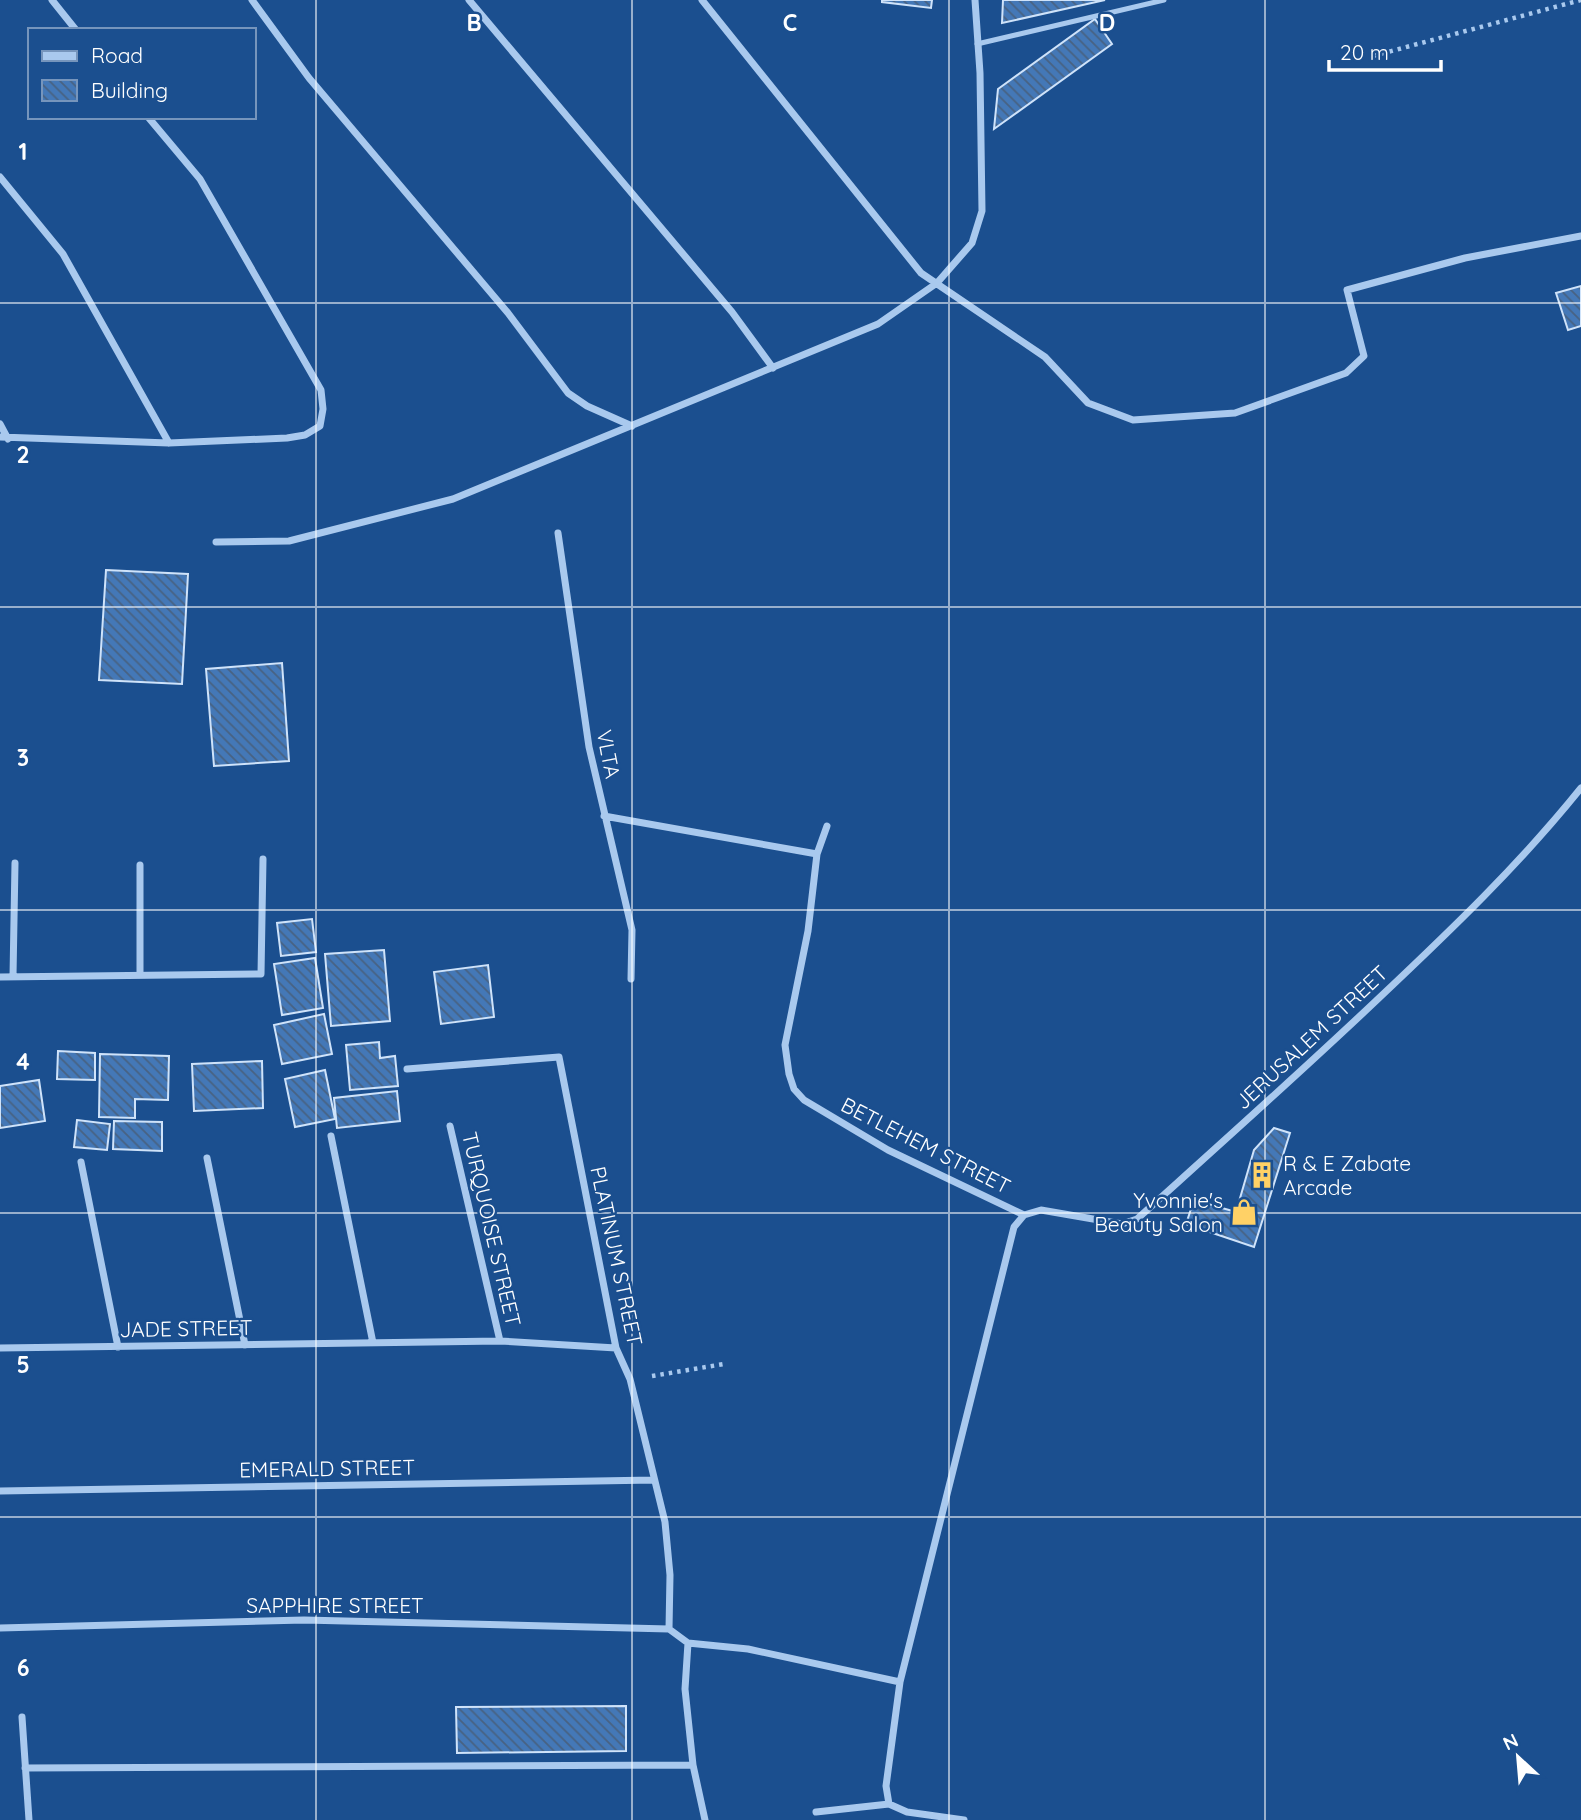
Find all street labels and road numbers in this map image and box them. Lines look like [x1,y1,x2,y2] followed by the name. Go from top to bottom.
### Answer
[592,727,626,781] street label: VLTA
[1229,960,1393,1114] street label: JERUSALEM STREET
[837,1091,1015,1199] street label: BETLEHEM STREET
[457,1129,527,1329] street label: TURQUOISE STREET
[585,1164,649,1348] street label: PLATINUM STREET
[119,1314,253,1342] street label: JADE STREET
[239,1453,415,1483] street label: EMERALD STREET
[246,1592,424,1618] street label: SAPPHIRE STREET

